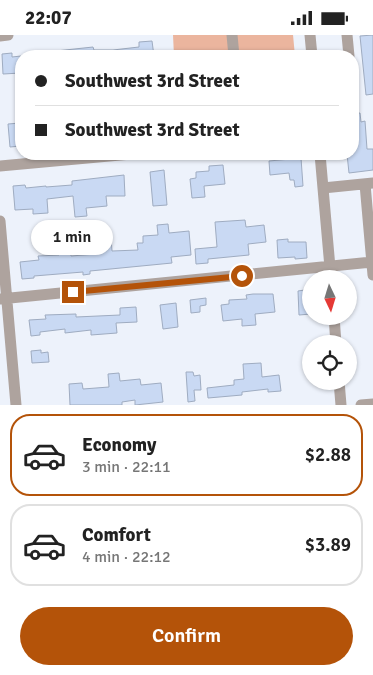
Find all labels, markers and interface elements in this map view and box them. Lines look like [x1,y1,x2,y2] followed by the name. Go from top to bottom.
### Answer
[25,6,72,30] text: 22:07
[65,69,240,93] text: Southwest 3rd Street
[65,118,240,142] text: Southwest 3rd Street
[32,219,114,255] callout: 1 min
[53,227,91,247] text: 1 min
[231,265,253,287] route start
[302,270,358,325] north arrow
[302,270,357,390] map controls
[62,281,84,303] route end
[302,335,357,390] button: locate
[22,433,67,478] icon: car
[82,433,156,457] text: Economy
[305,443,351,467] text: $2.88
[82,457,171,477] text: 3 min · 22:11
[22,523,67,568] icon: car
[82,523,151,547] text: Comfort
[305,533,351,557] text: $3.89
[82,547,171,567] text: 4 min · 22:12
[20,607,353,665] button: Confirm

